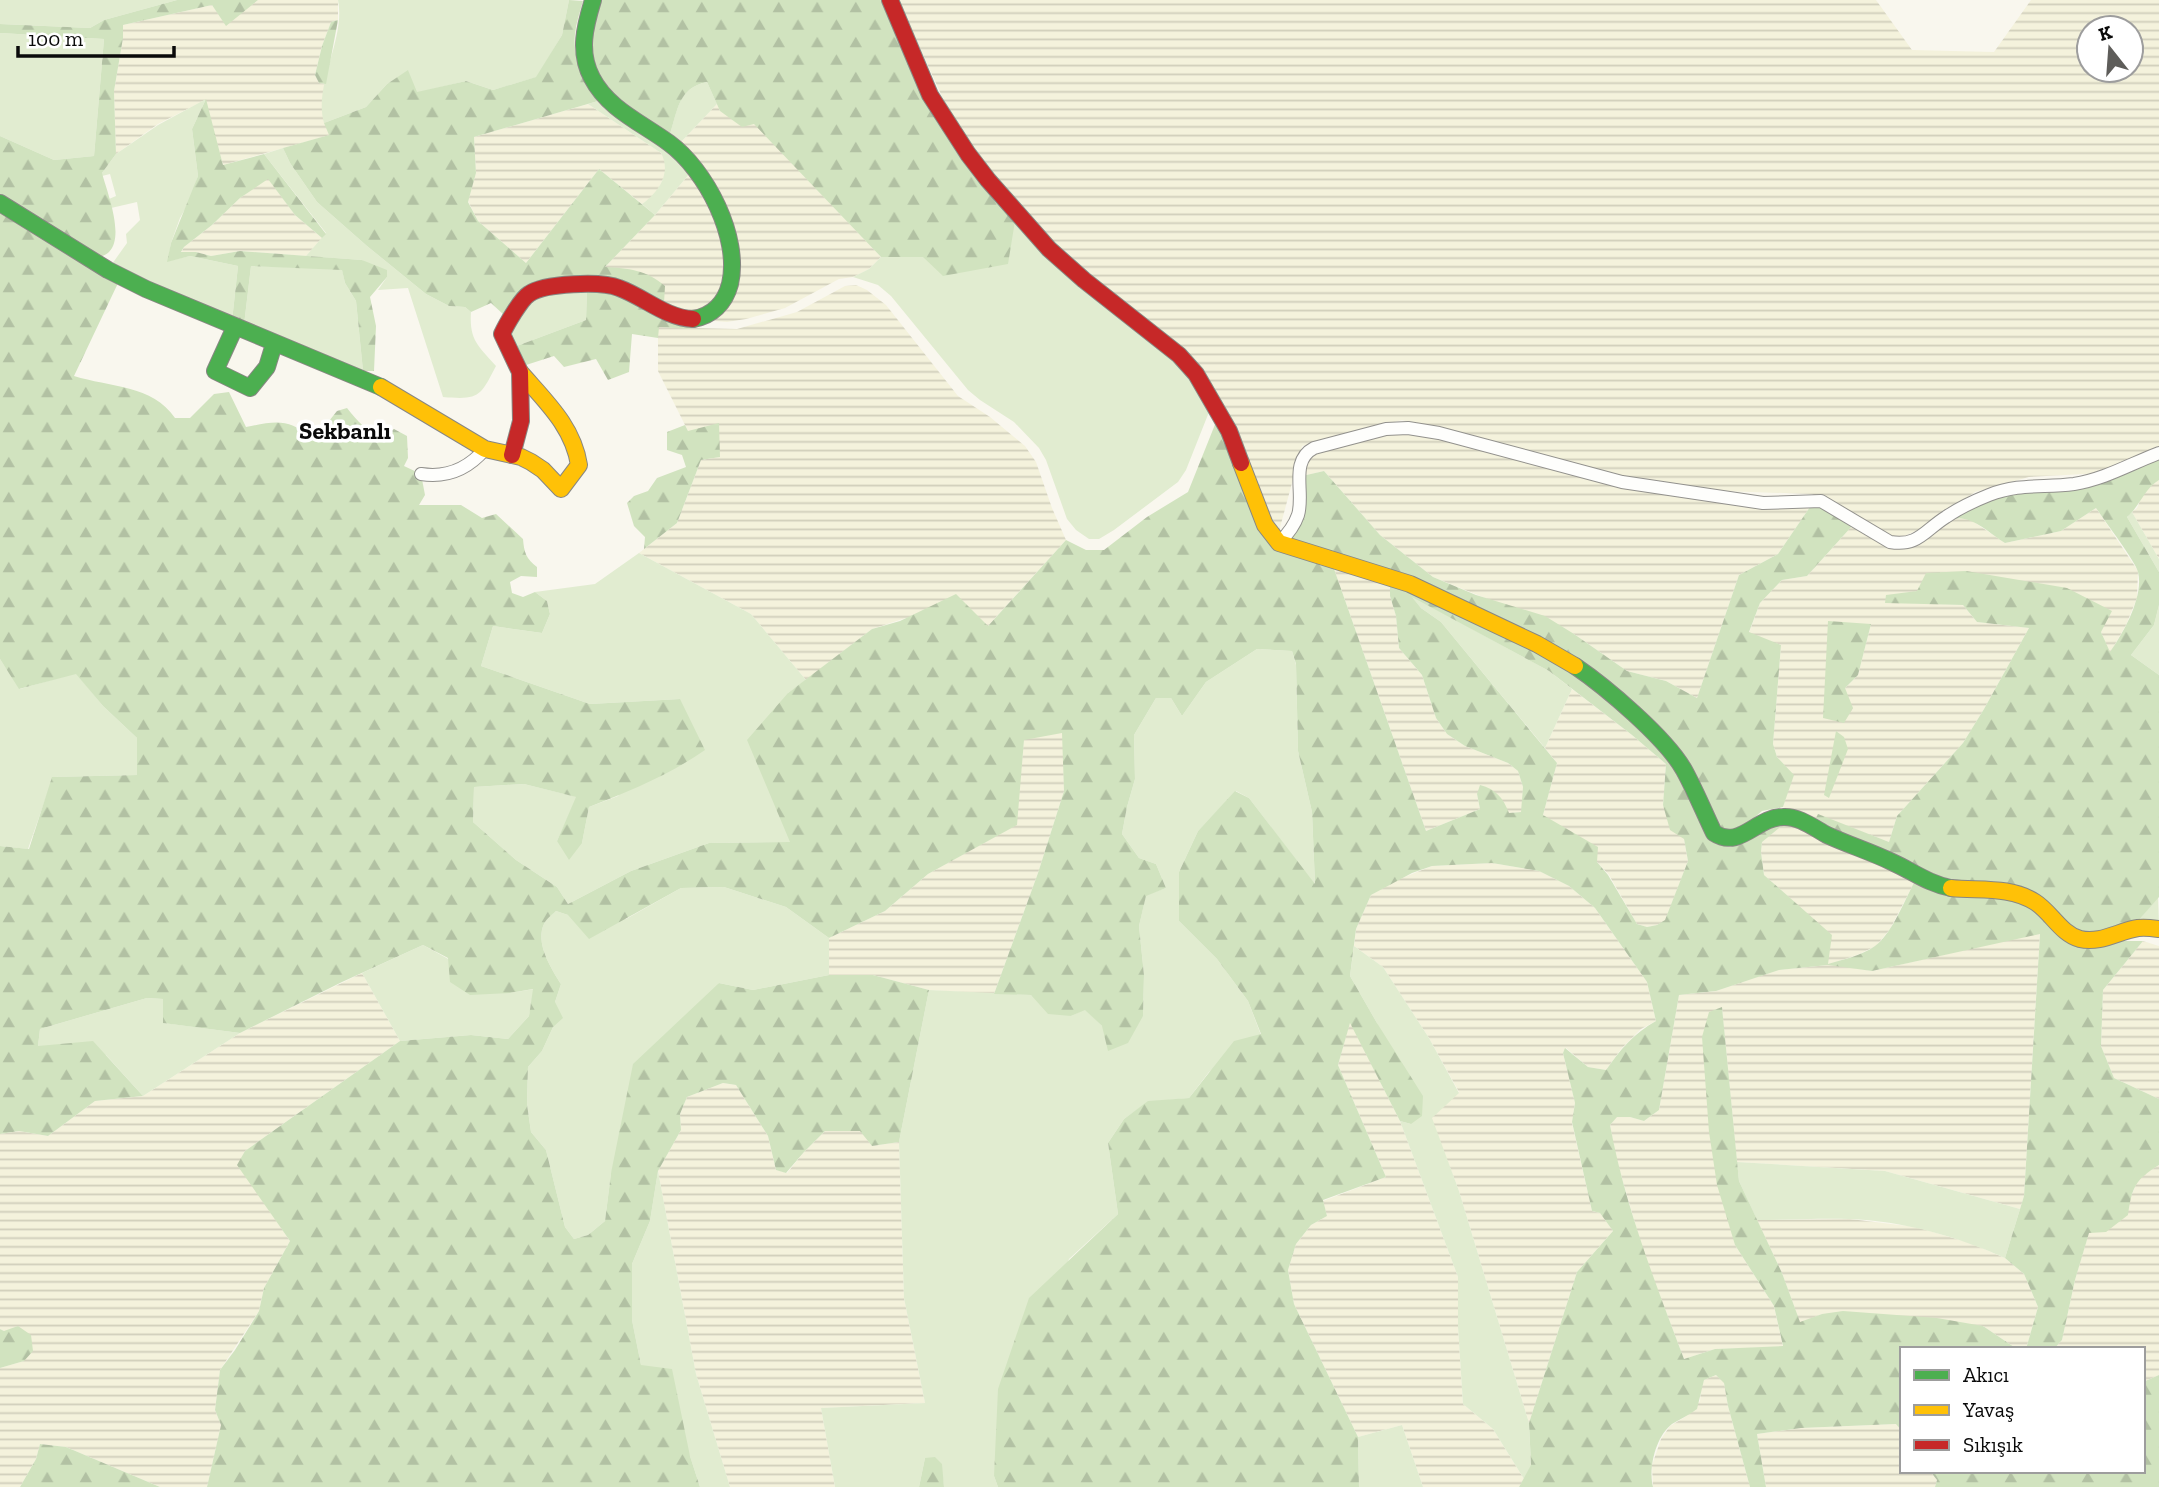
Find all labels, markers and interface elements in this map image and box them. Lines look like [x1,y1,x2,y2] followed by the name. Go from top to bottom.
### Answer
[18,14,173,58] scale bar
[2075,14,2145,84] north arrow
[2096,20,2115,46] text: K
[28,26,83,51] text: 100 m
[299,416,391,445] district label: Sekbanlı
[1900,1347,2145,1473] legend
[1963,1362,2009,1387] text: Akıcı
[1962,1397,2014,1422] text: Yavaş
[1963,1432,2023,1457] text: Sıkışık

